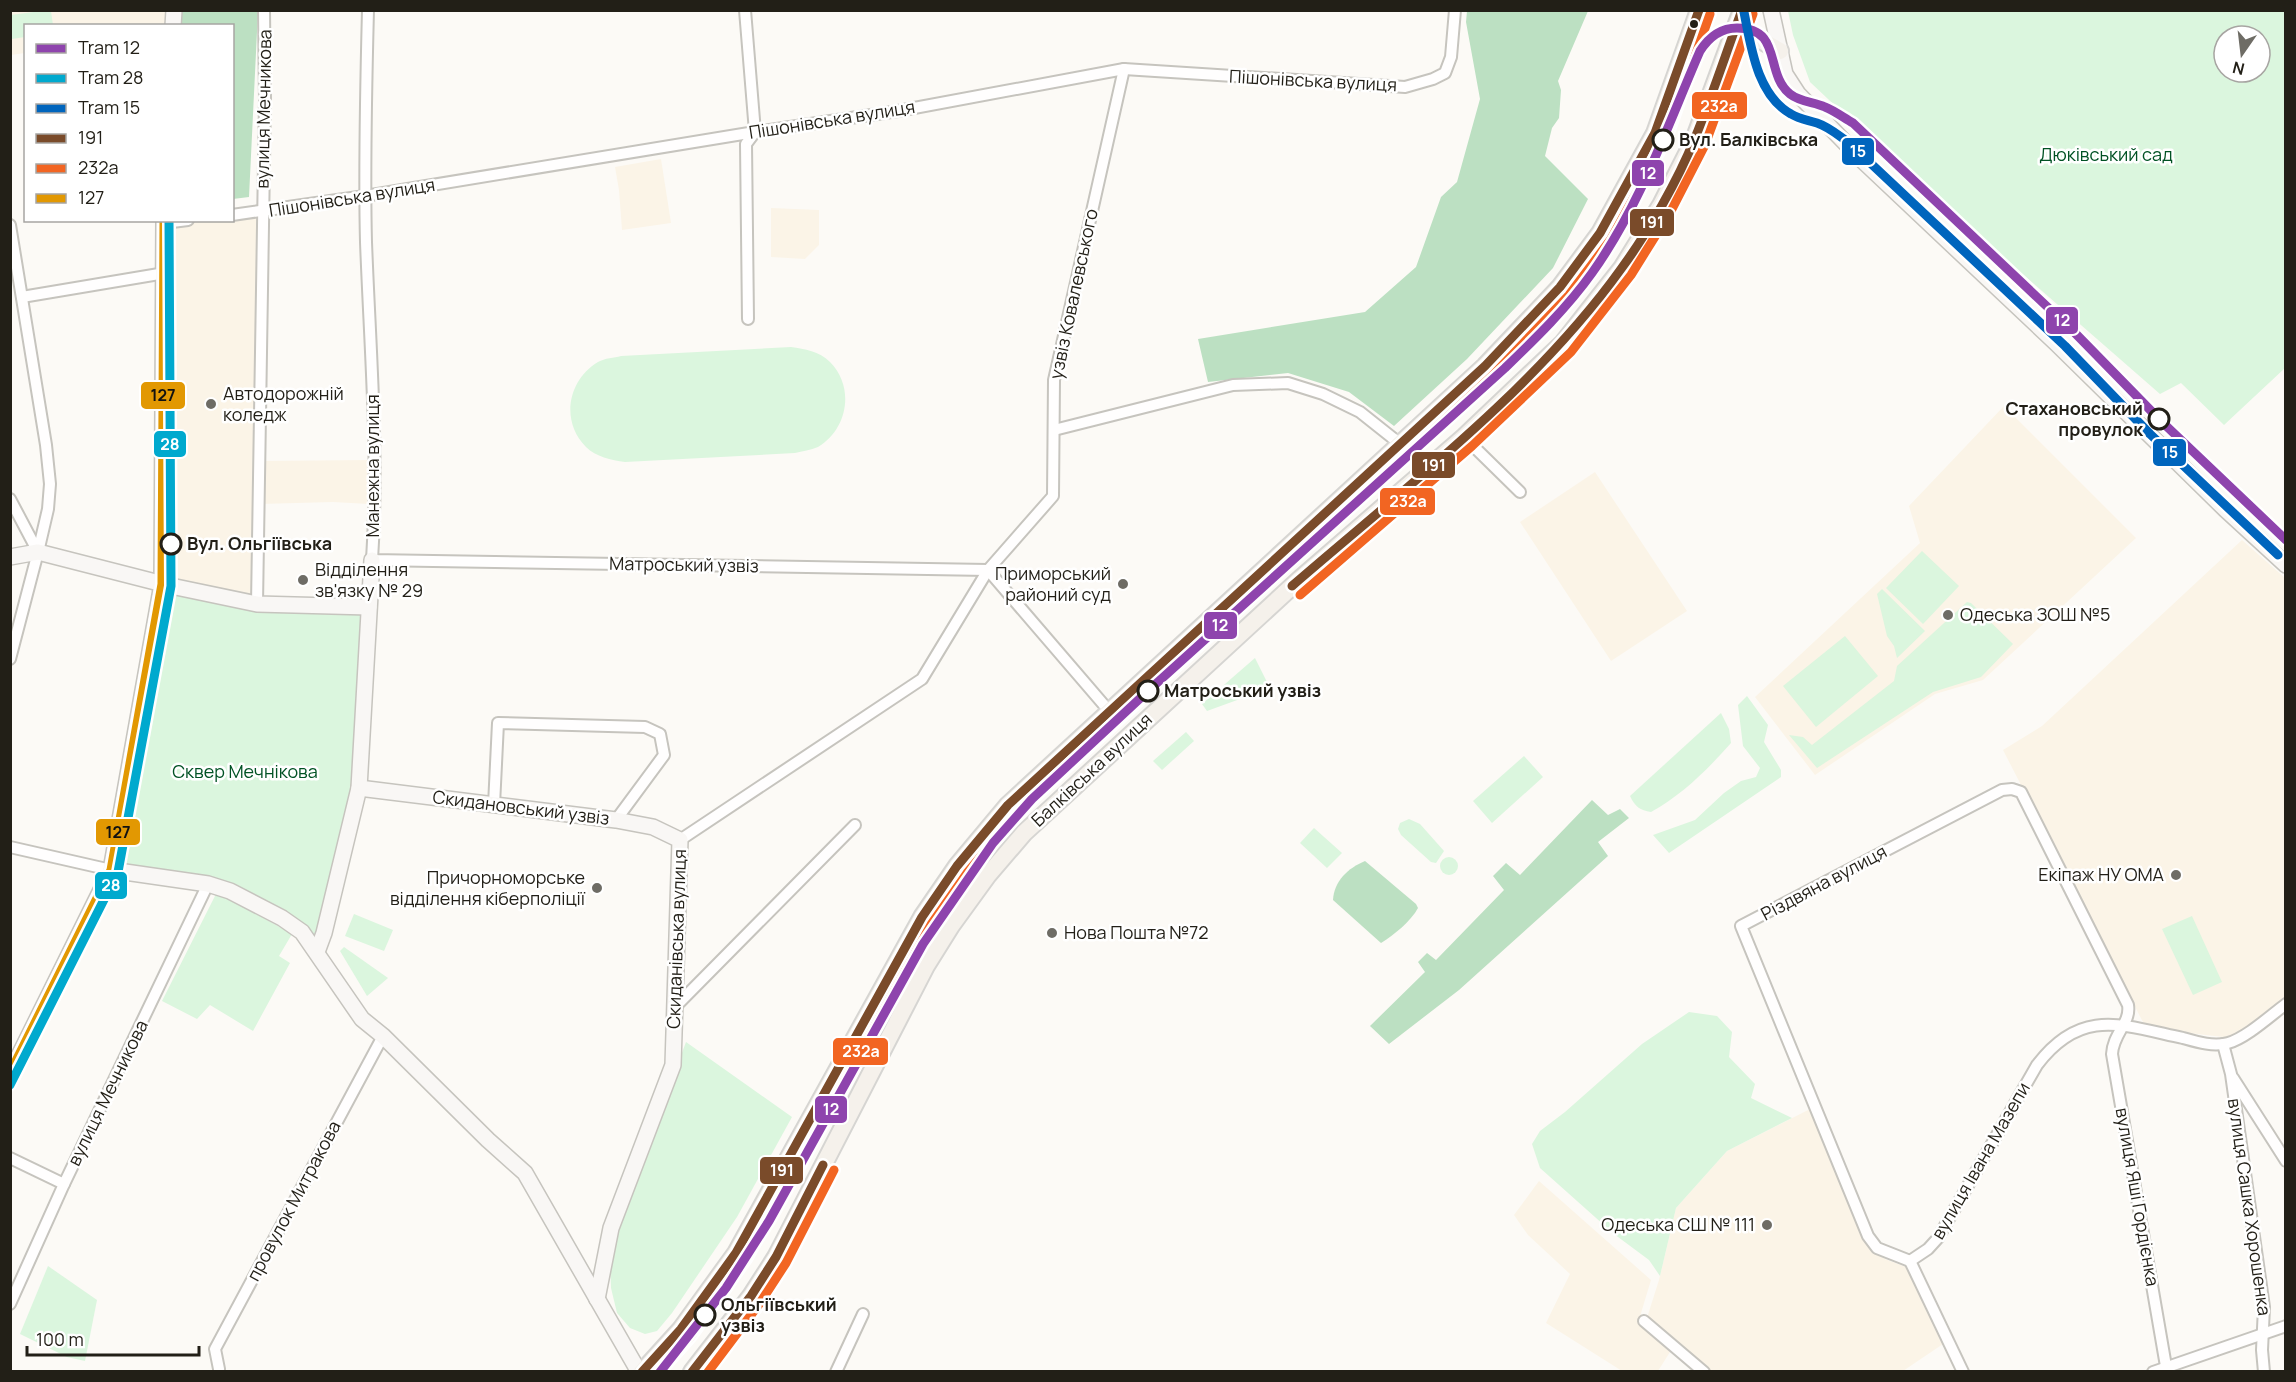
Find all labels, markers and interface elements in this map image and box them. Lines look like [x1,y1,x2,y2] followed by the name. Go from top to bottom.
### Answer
[1688,18,1700,30] unlabelled marker
[24,24,234,222] legend
[2212,24,2272,84] north arrow
[250,29,276,189] street label: вулиця Мечникова
[78,35,140,59] text: Tram 12
[2230,56,2247,81] text: N
[1229,64,1398,96] street label: Пішонівська вулиця
[78,65,144,89] text: Tram 28
[1691,91,1748,120] line badge: 232а
[747,94,917,144] street label: Пішонівська вулиця
[78,95,140,119] text: Tram 15
[1700,95,1738,117] text: 232а
[78,125,103,149] text: 191
[1679,127,1818,151] place label: Вул. Балківська
[1652,129,1674,151] marker: Вул. Балківська
[1841,137,1875,166] line badge: 15
[1850,140,1866,162] text: 15
[2039,142,2173,166] park label: Дюківський сад
[78,155,118,179] text: 232а
[1631,159,1665,187] line badge: 12
[1640,162,1656,184] text: 12
[267,172,437,222] street label: Пішонівська вулиця
[78,185,104,209] text: 127
[1043,206,1103,381] street label: узвіз Ковалевського
[1629,208,1675,237] line badge: 191
[1640,211,1664,233] text: 191
[2045,306,2079,335] line badge: 12
[2054,309,2070,331] text: 12
[140,381,186,410] line badge: 127
[223,381,344,426] place label: Автодорожній коледж
[150,384,176,406] text: 127
[360,394,384,538] street label: Манежна вулиця
[2005,396,2144,441] place label: Стахановський провулок
[204,397,218,411] marker: Автодорожній коледж
[2148,408,2170,430] marker: Стахановський провулок
[153,430,187,458] line badge: 28
[160,433,180,455] text: 28
[2152,438,2187,467] line badge: 15
[2162,441,2178,463] text: 15
[1411,451,1456,479] line badge: 191
[1422,454,1446,476] text: 191
[1379,487,1436,516] line badge: 232а
[1389,490,1427,512] text: 232а
[187,531,332,555] place label: Вул. Ольгіївська
[160,533,182,555] marker: Вул. Ольгіївська
[609,551,759,577] street label: Матроський узвіз
[315,557,423,602] place label: Відділення зв'язку № 29
[995,561,1111,606] place label: Приморський районий суд
[296,573,310,587] marker: Відділення зв'язку № 29
[1116,577,1130,591] marker: Приморський районий суд
[1960,602,2110,626] place label: Одеська ЗОШ №5
[1941,608,1955,622] marker: Одеська ЗОШ №5
[1203,611,1238,640] line badge: 12
[1212,614,1228,636] text: 12
[1164,678,1321,702] place label: Матроський узвіз
[1137,680,1159,702] marker: Матроський узвіз
[1026,707,1157,831] street label: Балківська вулиця
[172,759,318,783] park label: Сквер Мечнікова
[431,784,611,830] street label: Скидановський узвіз
[95,818,141,846] line badge: 127
[105,821,131,843] text: 127
[1756,839,1891,925] street label: Різдвяна вулиця
[661,849,691,1029] street label: Скиданівська вулиця
[2038,862,2165,886] place label: Екіпаж НУ ОМА
[390,865,586,910] place label: Причорноморське відділення кіберполіції
[2169,868,2183,882] marker: Екіпаж НУ ОМА
[94,871,128,900] line badge: 28
[101,874,121,896] text: 28
[590,881,604,895] marker: Причорноморське відділення кіберполіції
[1064,920,1209,944] place label: Нова Пошта №72
[1045,926,1059,940] marker: Нова Пошта №72
[61,1016,153,1169] street label: вулиця Мечникова
[832,1037,889,1066] line badge: 232а
[842,1040,880,1062] text: 232а
[1925,1078,2035,1243] street label: вулиця Івана Мазепи
[814,1095,848,1124] line badge: 12
[2223,1097,2277,1317] street label: вулиця Сашка Хорошенка
[823,1098,839,1120] text: 12
[2110,1106,2165,1288] street label: вулиця Яші Гордієнка
[241,1116,346,1285] street label: провулок Митракова
[759,1156,804,1185] line badge: 191
[770,1159,794,1181] text: 191
[1601,1212,1755,1236] place label: Одеська СШ № 111
[1760,1218,1774,1232] marker: Одеська СШ № 111
[721,1292,837,1337] place label: Ольгіївський узвіз
[694,1304,716,1326] marker: Ольгіївський узвіз
[27,1319,200,1357] scale bar
[36,1327,84,1351] text: 100 m

